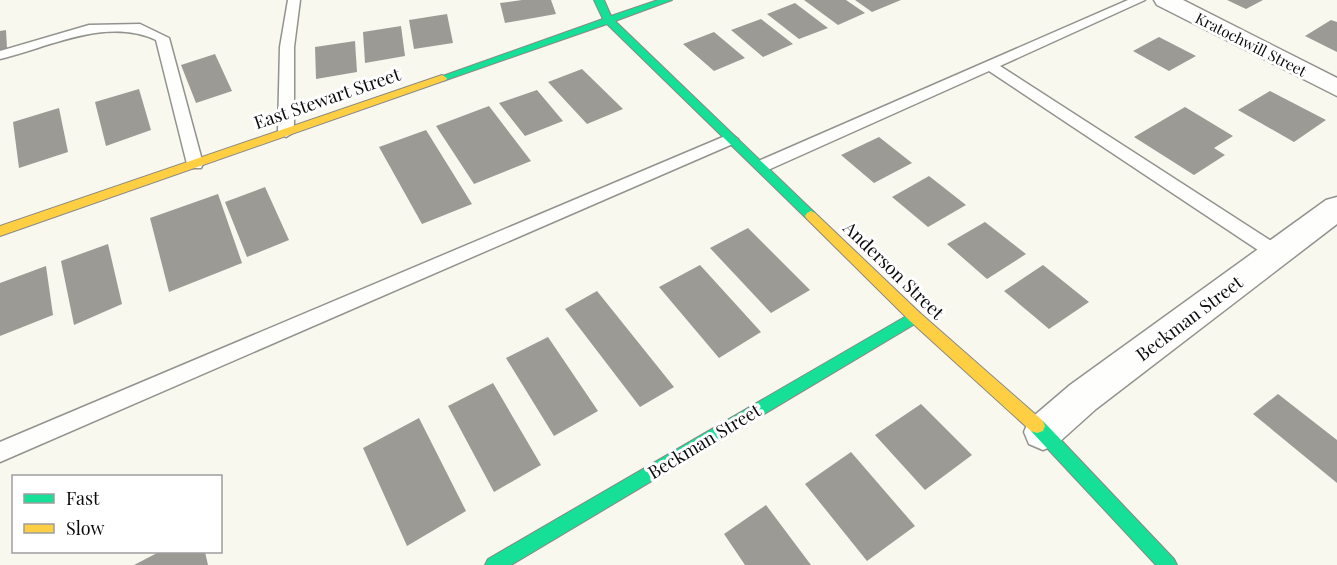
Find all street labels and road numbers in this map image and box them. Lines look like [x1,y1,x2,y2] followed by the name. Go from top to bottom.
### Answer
[1192,7,1311,81] street label: Kratochwill Street
[251,62,404,134] street label: East Stewart Street
[838,215,950,325] street label: Anderson Street
[1131,270,1248,366] street label: Beckman Street
[643,398,765,484] street label: Beckman Street

